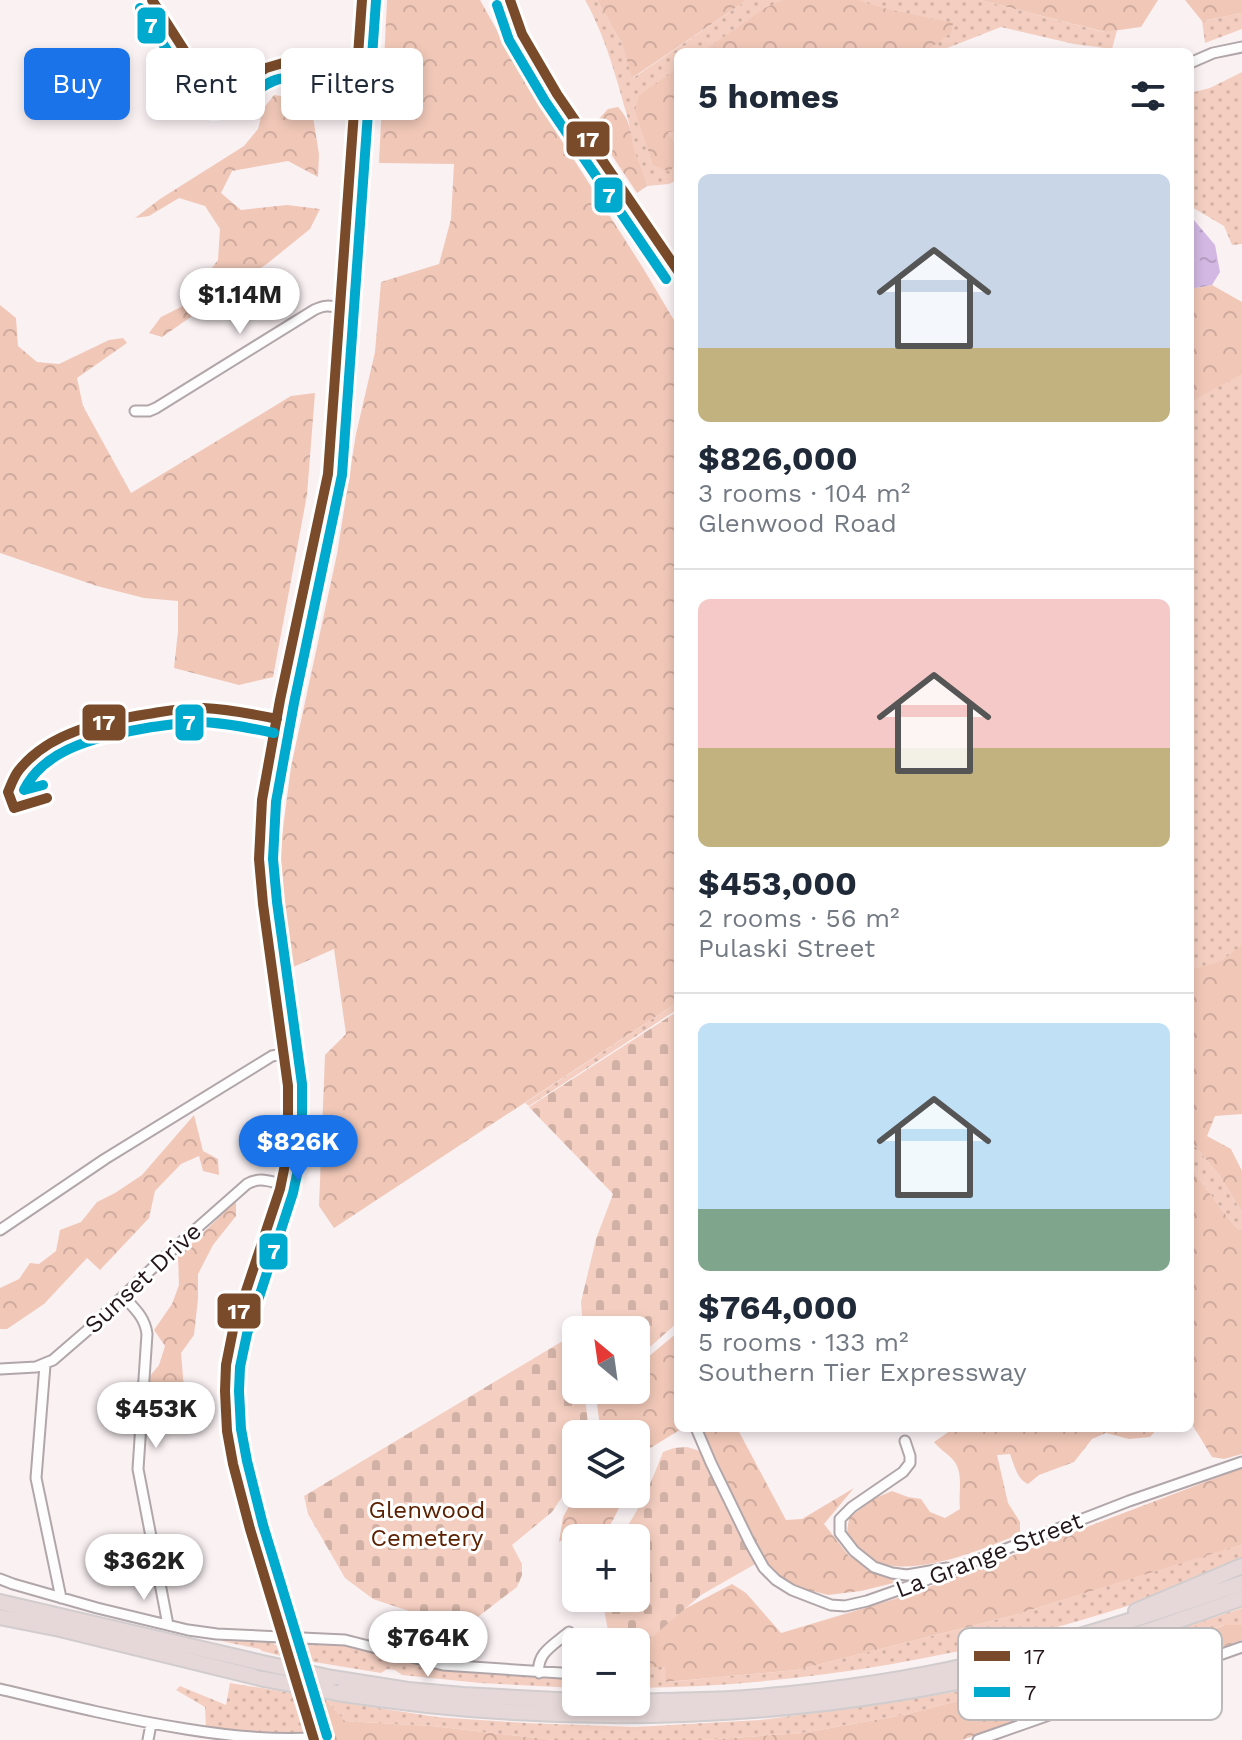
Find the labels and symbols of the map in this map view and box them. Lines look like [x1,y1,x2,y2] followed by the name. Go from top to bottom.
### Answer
[136,6,167,45] line badge: 7
[144,13,158,38] text: 7
[565,120,611,158] line badge: 17
[577,127,599,152] text: 17
[593,176,624,214] line badge: 7
[602,183,616,208] text: 7
[175,268,305,336] pin: $1.14M
[81,703,127,742] line badge: 17
[174,703,205,742] line badge: 7
[93,710,115,735] text: 17
[182,710,196,735] text: 7
[242,1115,354,1183] pin: $826K
[79,1217,207,1339] street label: Sunset Drive
[258,1232,289,1271] line badge: 7
[267,1239,281,1264] text: 7
[216,1292,262,1330] line badge: 17
[228,1299,250,1324] text: 17
[562,1316,650,1404] north arrow
[100,1382,212,1450] pin: $453K
[369,1496,485,1552] park label: Glenwood Cemetery
[892,1506,1086,1604] street label: La Grange Street
[88,1534,200,1602] pin: $362K
[372,1611,484,1679] pin: $764K
[958,1628,1222,1720] legend
[1024,1644,1045,1669] text: 17
[1024,1680,1036,1705] text: 7

